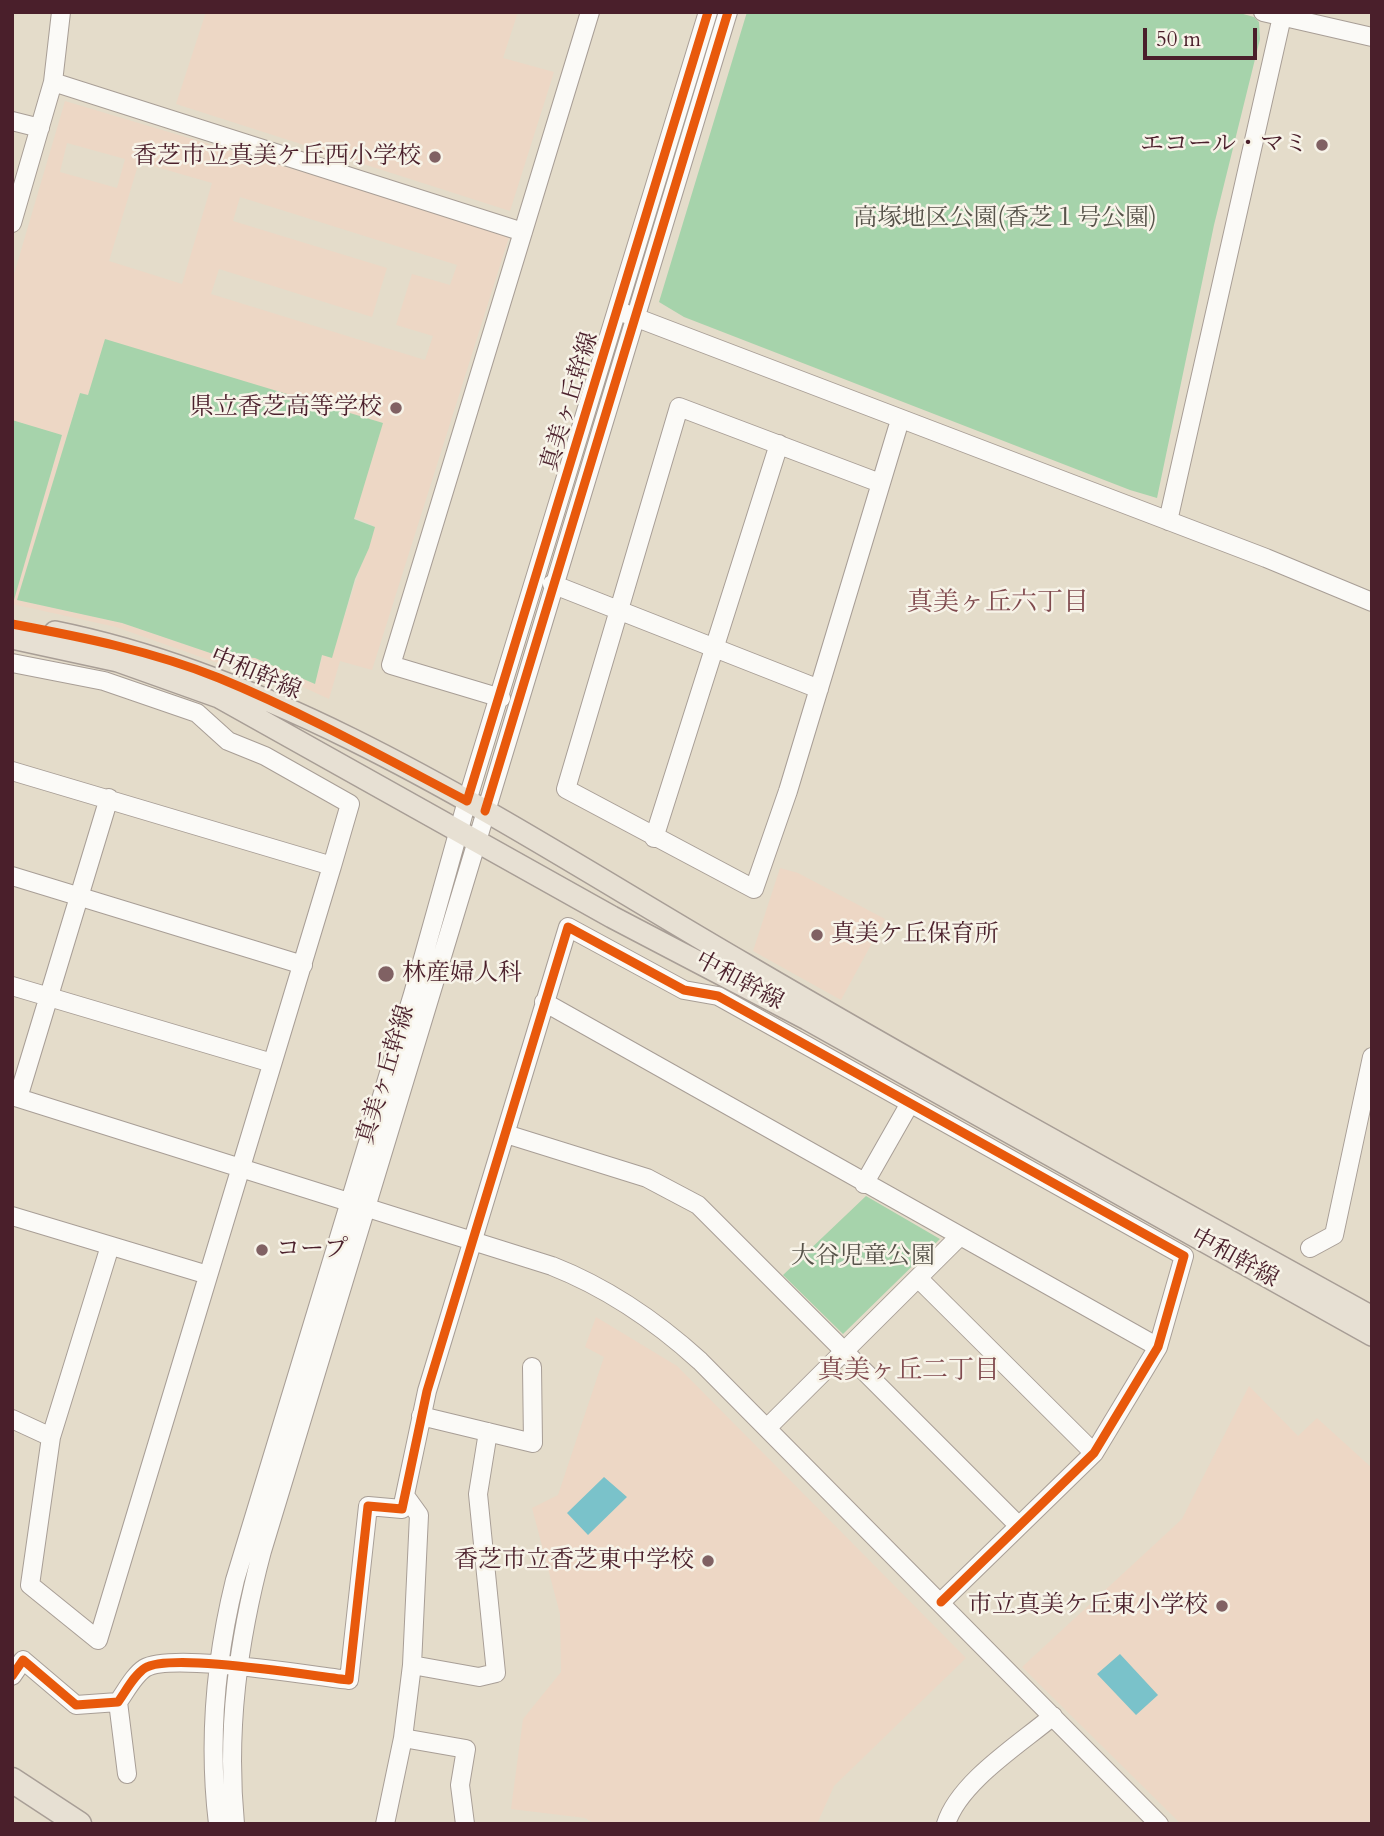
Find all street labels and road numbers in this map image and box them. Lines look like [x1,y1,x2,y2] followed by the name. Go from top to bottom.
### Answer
[536,329,606,475] street label: 真美ヶ丘幹線
[205,643,305,707] street label: 中和幹線
[690,947,788,1017] street label: 中和幹線
[352,1002,422,1148] street label: 真美ヶ丘幹線
[1185,1223,1283,1295] street label: 中和幹線

